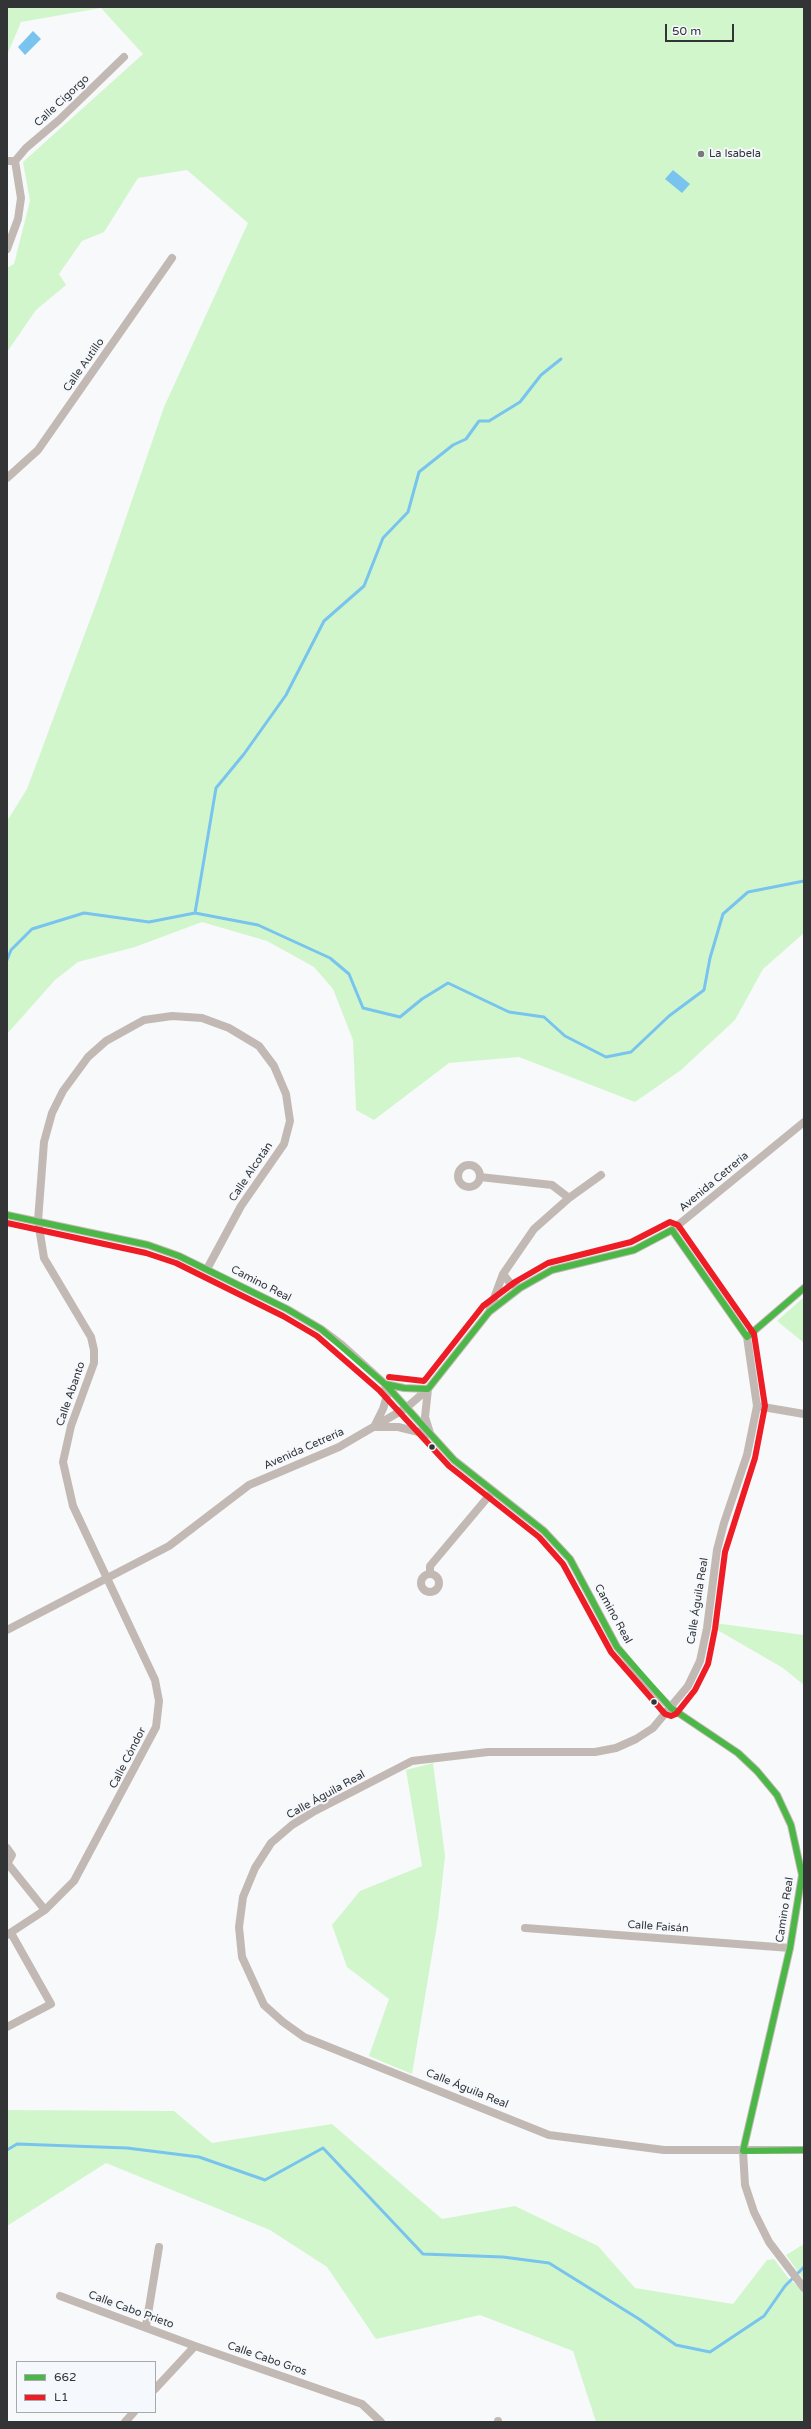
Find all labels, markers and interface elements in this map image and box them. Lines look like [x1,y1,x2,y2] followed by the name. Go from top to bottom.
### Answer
[667,16,736,42] scale bar
[672,24,701,38] text: 50 m
[32,72,92,130] street label: Calle Cigorgo
[709,147,761,161] place label: La Isabela
[696,149,706,159] marker: La Isabela
[61,336,107,394] street label: Calle Autillo
[226,1140,276,1204] street label: Calle Alcotán
[677,1149,751,1215] street label: Avenida Cetrería
[229,1263,293,1305] street label: Camino Real
[54,1360,88,1428] street label: Calle Abanto
[262,1425,346,1473] street label: Avenida Cetrería
[427,1442,437,1452] unlabelled marker
[685,1557,711,1645] street label: Calle Águila Real
[591,1582,635,1646] street label: Camino Real
[649,1697,659,1707] unlabelled marker
[107,1725,149,1791] street label: Calle Cóndor
[284,1768,368,1822] street label: Calle Águila Real
[773,1876,797,1944] street label: Camino Real
[627,1918,689,1936] street label: Calle Faisán
[424,2066,510,2112] street label: Calle Águila Real
[86,2288,176,2332] street label: Calle Cabo Prieto
[226,2339,308,2379] street label: Calle Cabo Gros
[16,2361,156,2413] legend
[54,2370,77,2384] text: 662
[54,2390,68,2404] text: L1

